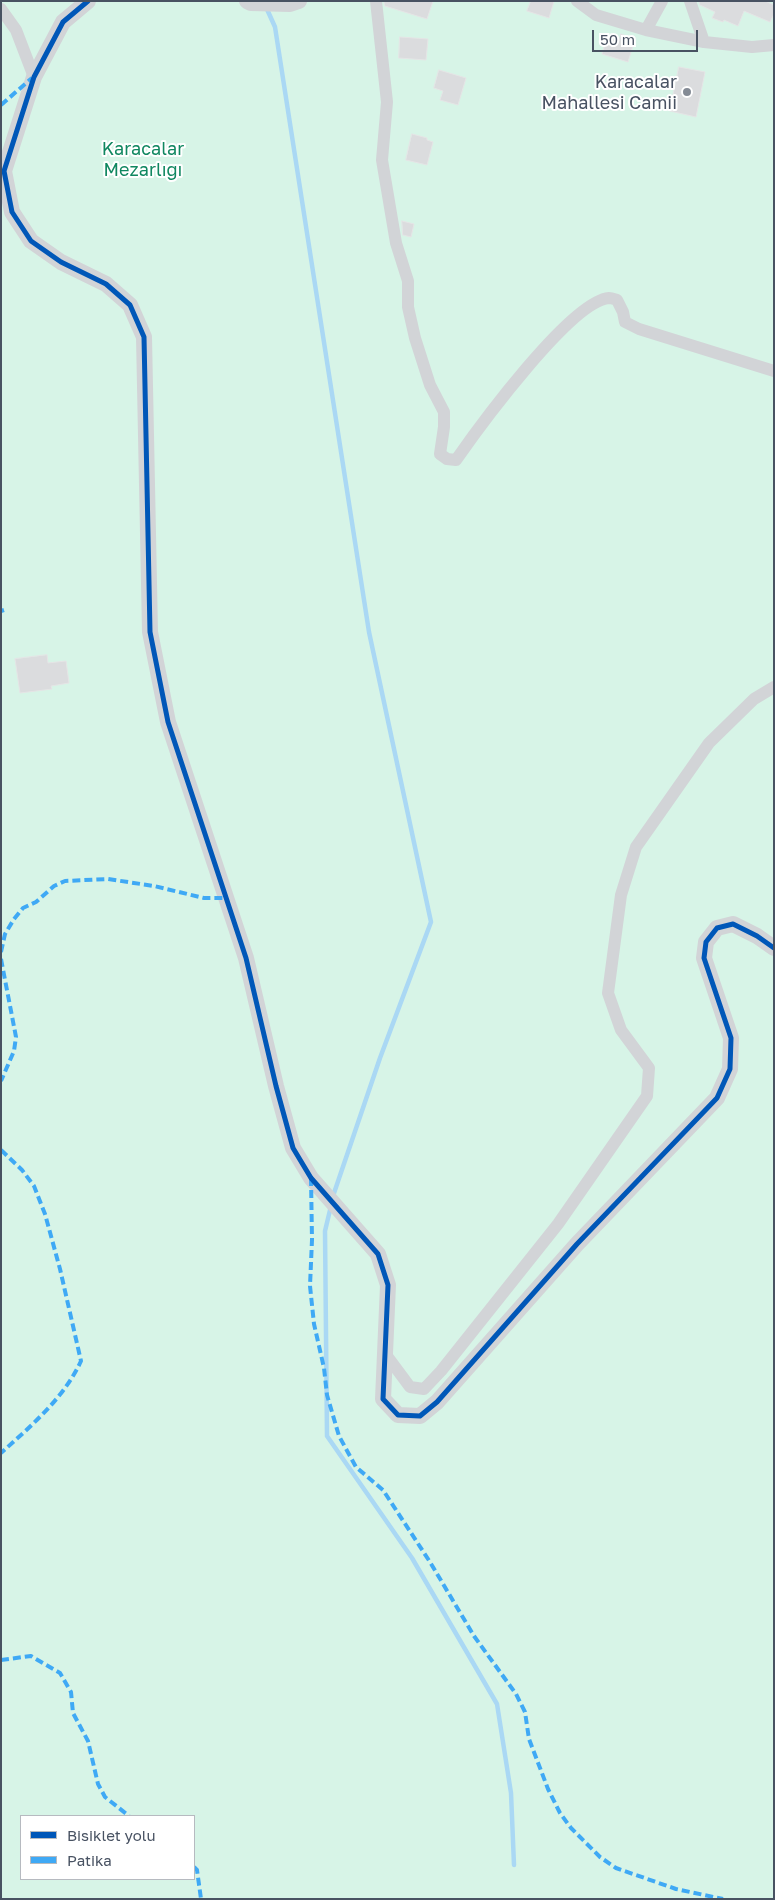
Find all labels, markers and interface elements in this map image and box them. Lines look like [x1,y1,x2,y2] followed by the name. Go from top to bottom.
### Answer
[595,20,701,52] scale bar
[600,30,635,48] text: 50 m
[541,71,677,114] place label: Karacalar Mahallesi Camii
[681,86,693,98] marker: Karacalar Mahallesi Camii
[102,138,184,180] park label: Karacalar Mezarlığı
[20,1815,195,1880] legend
[67,1826,156,1844] text: Bisiklet yolu
[67,1851,112,1869] text: Patika

